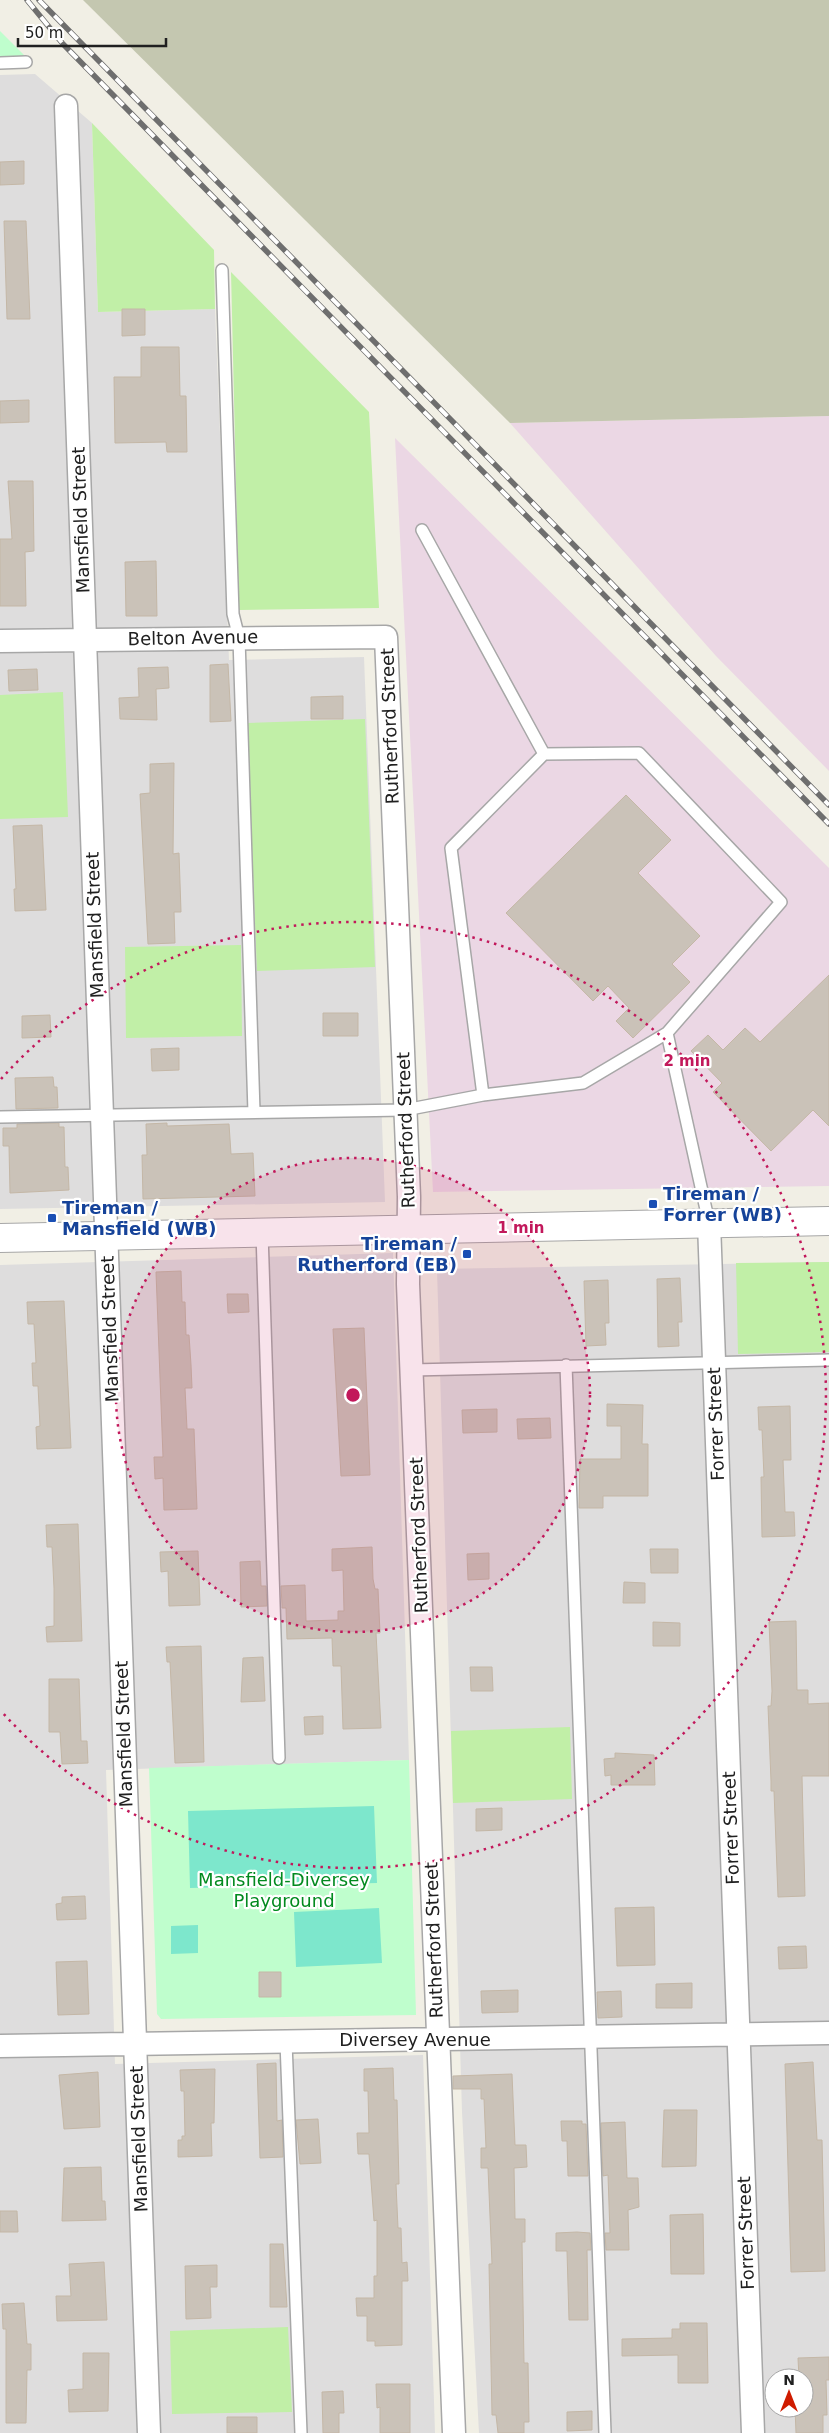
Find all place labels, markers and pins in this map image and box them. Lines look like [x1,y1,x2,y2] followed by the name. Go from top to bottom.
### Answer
[663,1183,782,1225] place label: Tireman / Forrer (WB)
[62,1197,217,1239] place label: Tireman / Mansfield (WB)
[647,1198,659,1210] marker: Tireman / Forrer (WB)
[46,1212,58,1224] marker: Tireman / Mansfield (WB)
[297,1233,457,1275] place label: Tireman / Rutherford (EB)
[461,1248,473,1260] marker: Tireman / Rutherford (EB)
[344,1386,362,1404] centre of rings

